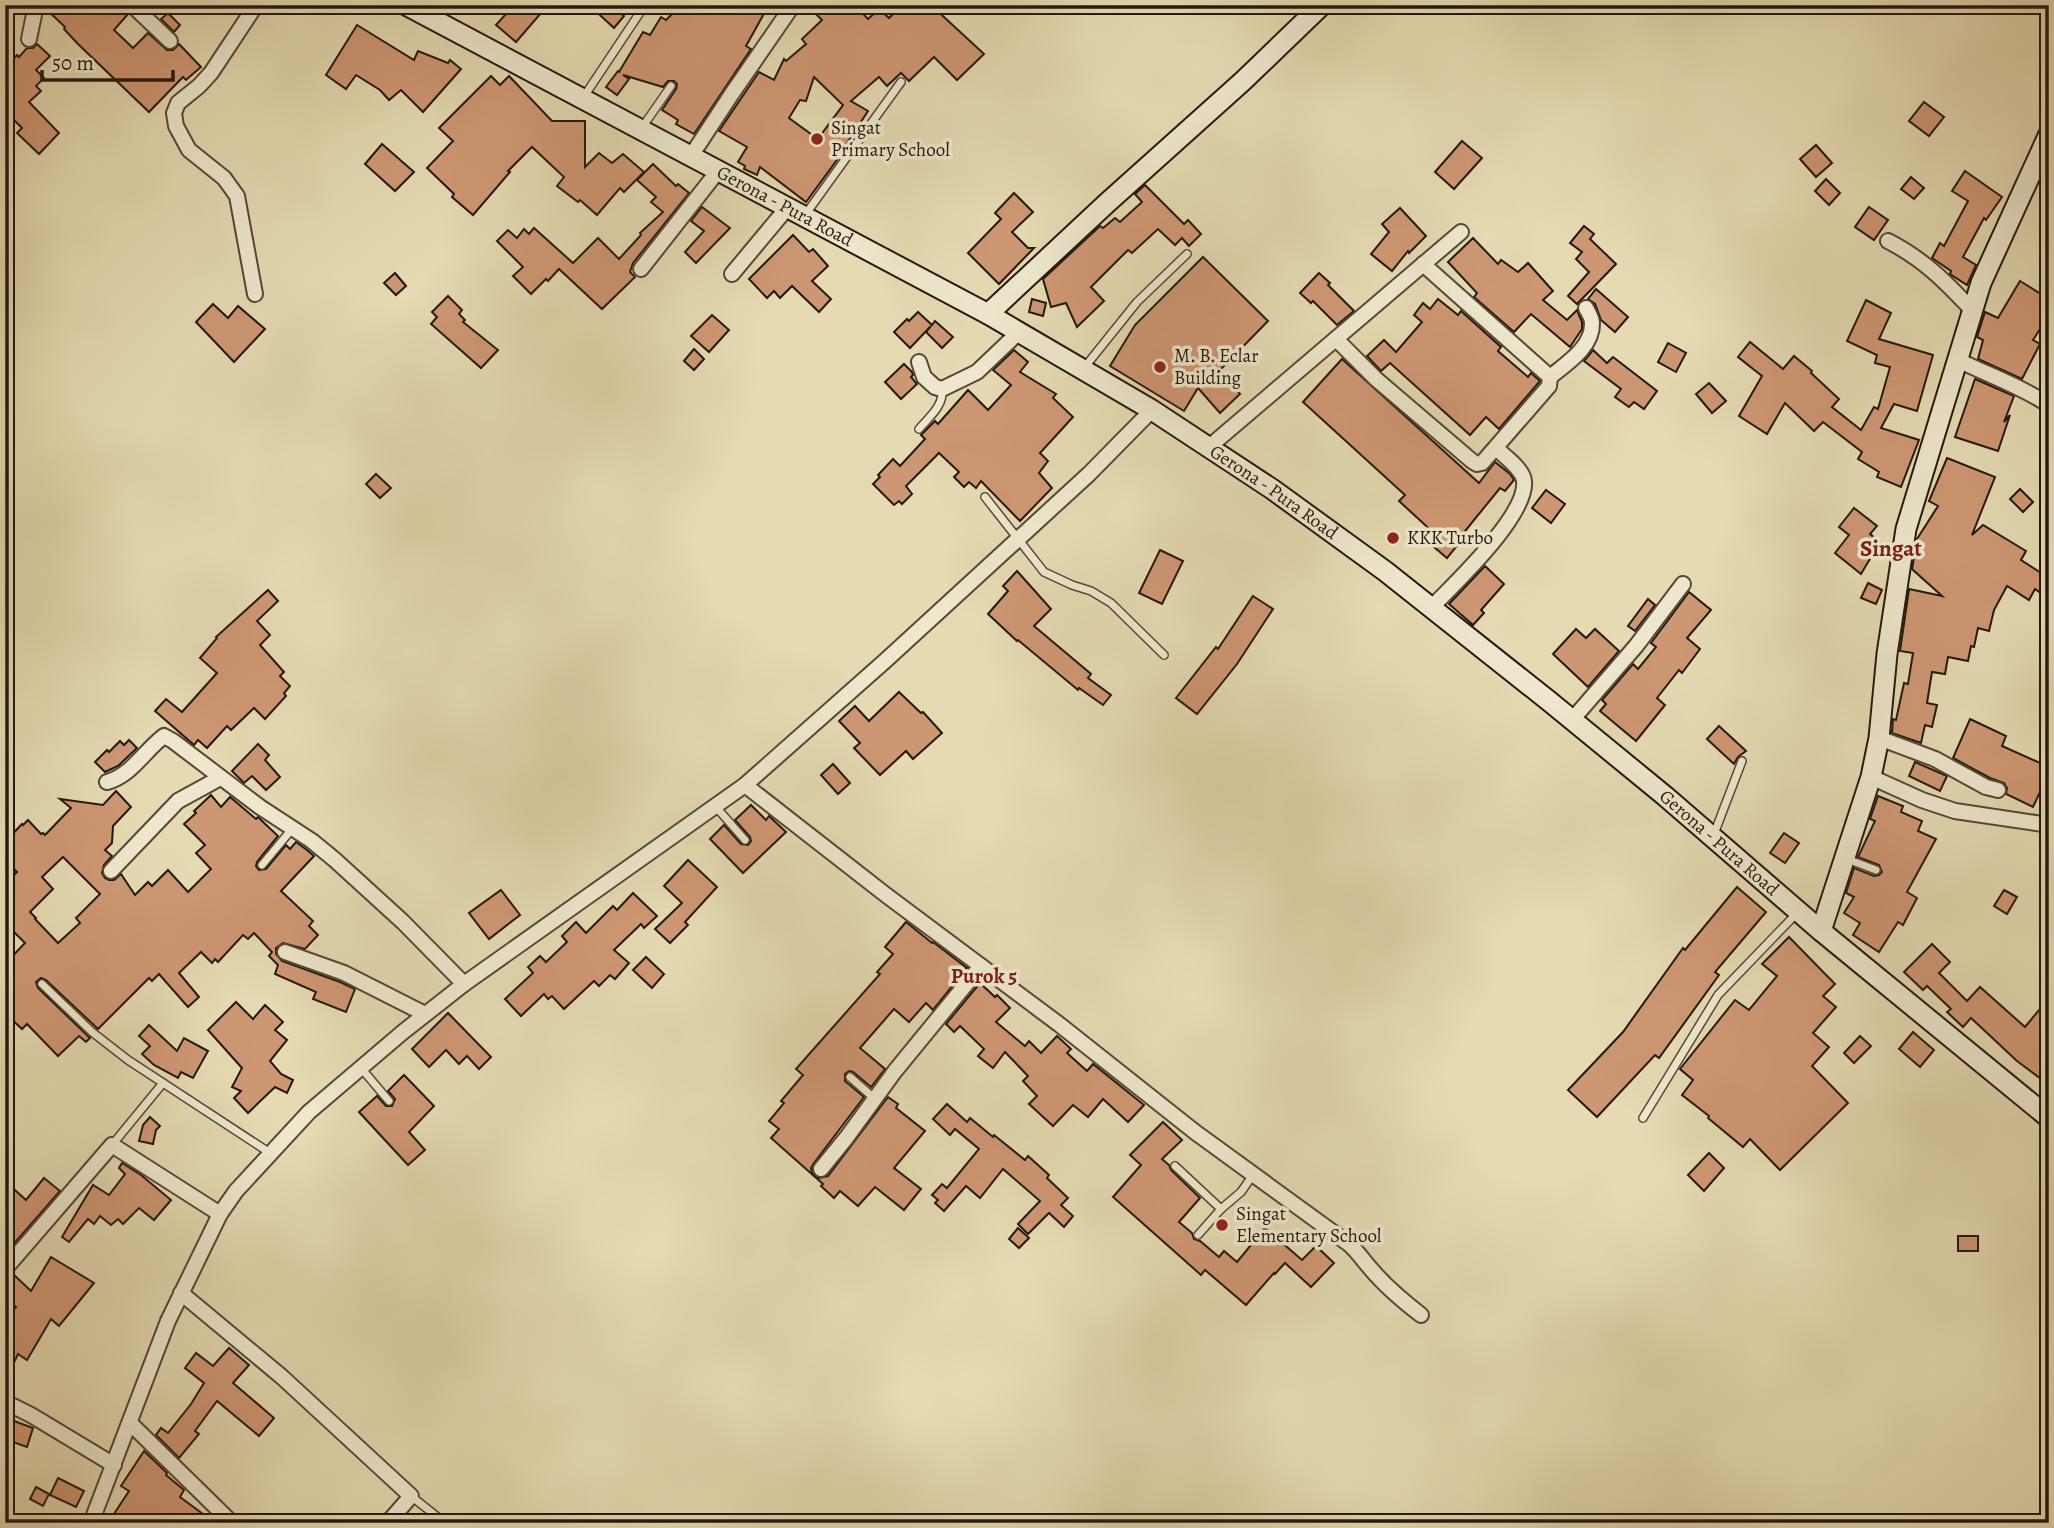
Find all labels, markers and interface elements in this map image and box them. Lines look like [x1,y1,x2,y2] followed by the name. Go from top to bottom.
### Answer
[42,38,173,82] scale bar
[52,49,94,77] text: 50 m
[831,115,950,163] place label: Singat Primary School
[809,131,825,147] marker: Singat Primary School
[712,159,858,253] street label: Gerona - Pura Road
[1174,343,1259,391] place label: M. B. Eclar Building
[1152,359,1168,375] marker: M. B. Eclar Building
[1205,439,1344,546] street label: Gerona - Pura Road
[1407,525,1493,551] place label: KKK Turbo
[1385,530,1401,546] marker: KKK Turbo
[1860,533,1922,564] district label: Singat
[1654,784,1785,902] street label: Gerona - Pura Road
[951,962,1017,990] district label: Purok 5
[1236,1201,1382,1249] place label: Singat Elementary School
[1214,1217,1230,1233] marker: Singat Elementary School

